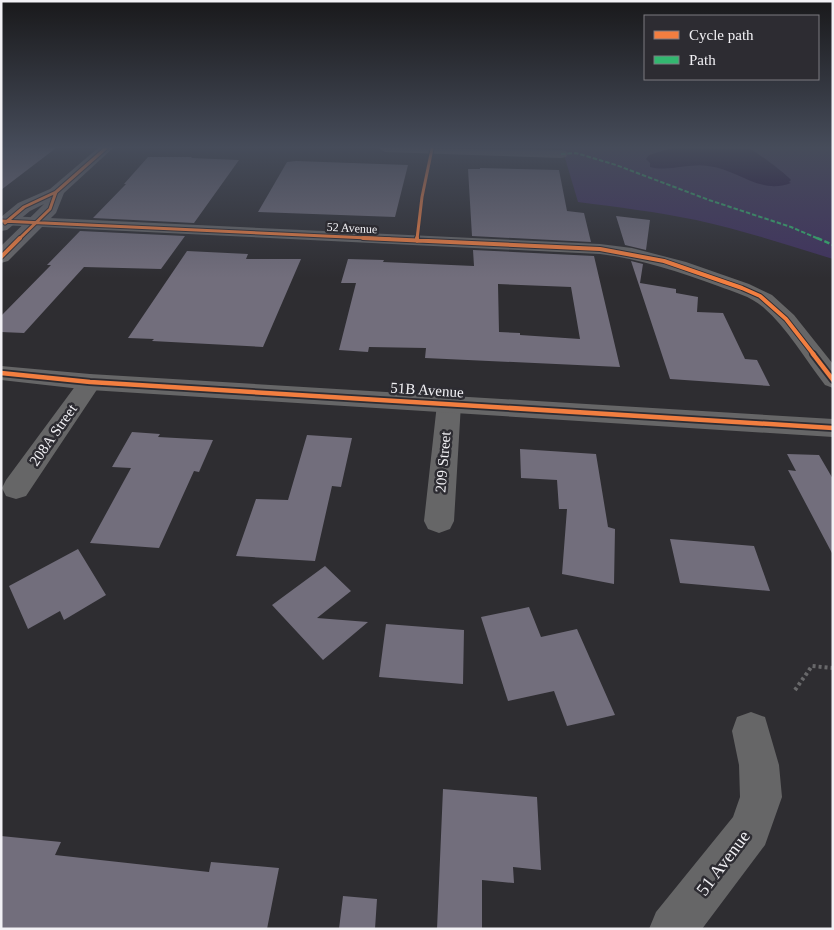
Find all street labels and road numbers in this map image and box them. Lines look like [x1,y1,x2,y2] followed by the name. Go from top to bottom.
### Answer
[326,220,378,236] street label: 52 Avenue
[390,379,465,401] street label: 51B Avenue
[26,401,80,469] street label: 208A Street
[432,430,454,493] street label: 209 Street
[692,827,754,899] street label: 51 Avenue

